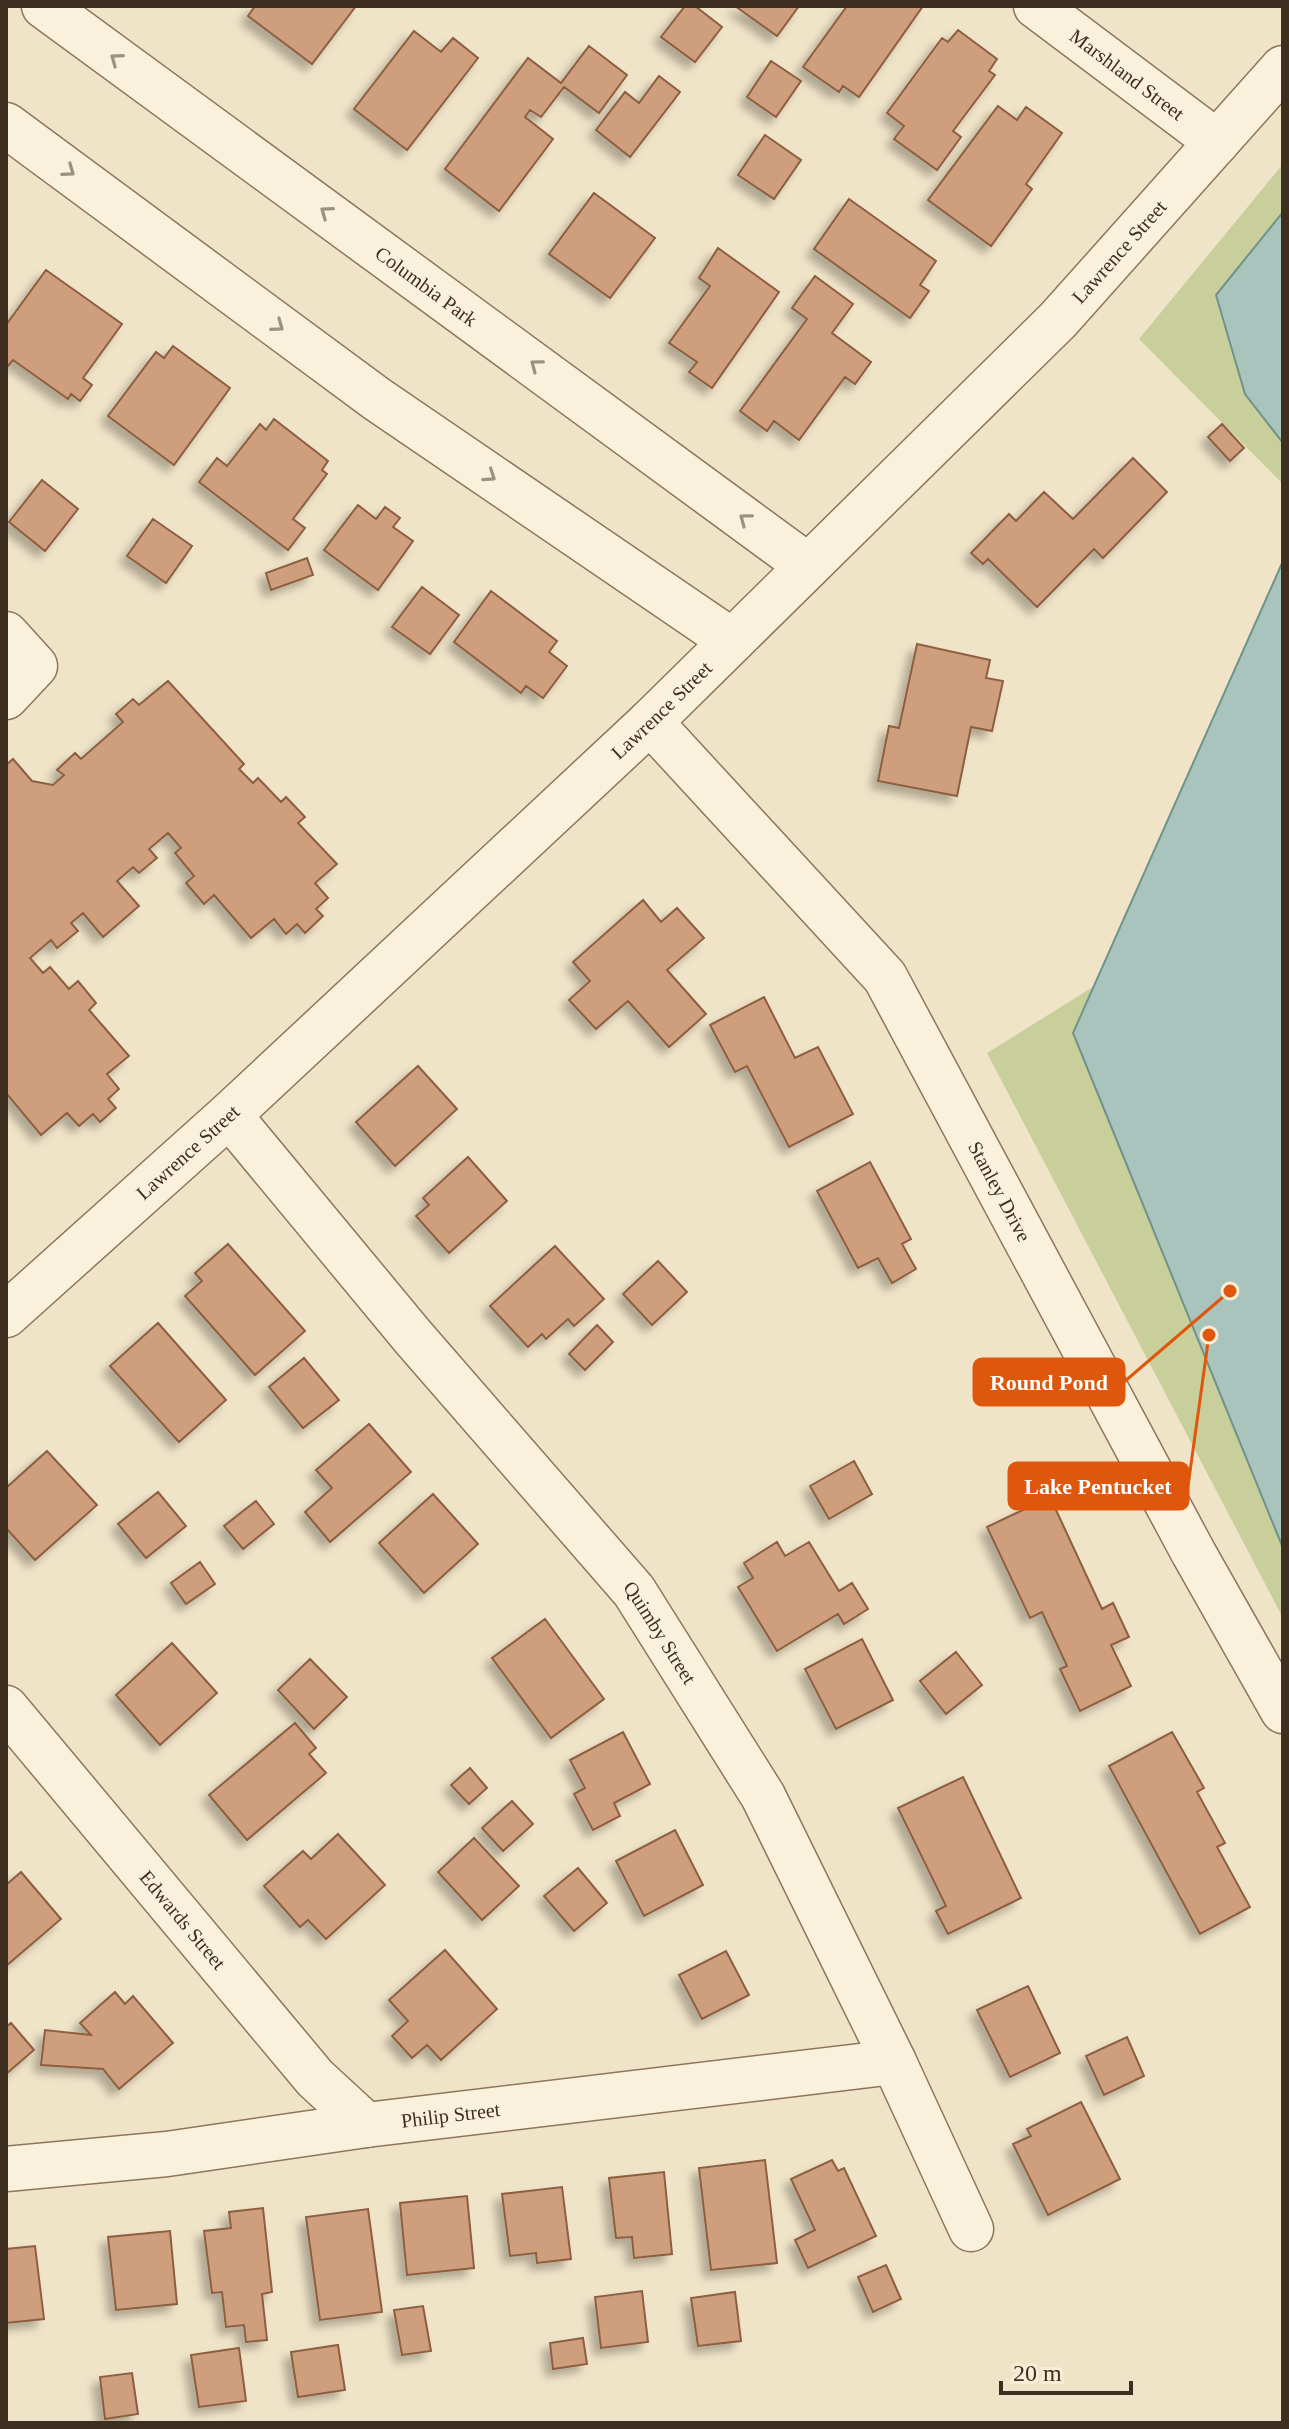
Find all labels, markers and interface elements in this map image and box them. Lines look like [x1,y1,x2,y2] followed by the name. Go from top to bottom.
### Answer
[1066,24,1189,125] street label: Marshland Street
[110,54,125,68] one-way arrow
[60,162,74,176] one-way arrow
[1067,195,1171,308] street label: Lawrence Street
[321,207,335,221] one-way arrow
[371,242,481,331] street label: Columbia Park
[269,316,283,331] one-way arrow
[531,360,545,374] one-way arrow
[481,466,495,481] one-way arrow
[740,515,754,529] one-way arrow
[607,656,716,763] street label: Lawrence Street
[132,1100,244,1204] street label: Lawrence Street
[964,1137,1036,1245] street label: Stanley Drive
[974,1359,1124,1405] callout: Round Pond
[990,1370,1108,1395] text: Round Pond
[1009,1463,1188,1509] callout: Lake Pentucket
[1024,1474,1172,1499] text: Lake Pentucket
[619,1576,701,1688] street label: Quimby Street
[135,1866,231,1974] street label: Edwards Street
[400,2098,502,2132] street label: Philip Street
[1001,2345,1131,2395] scale bar
[1013,2360,1062,2386] text: 20 m

